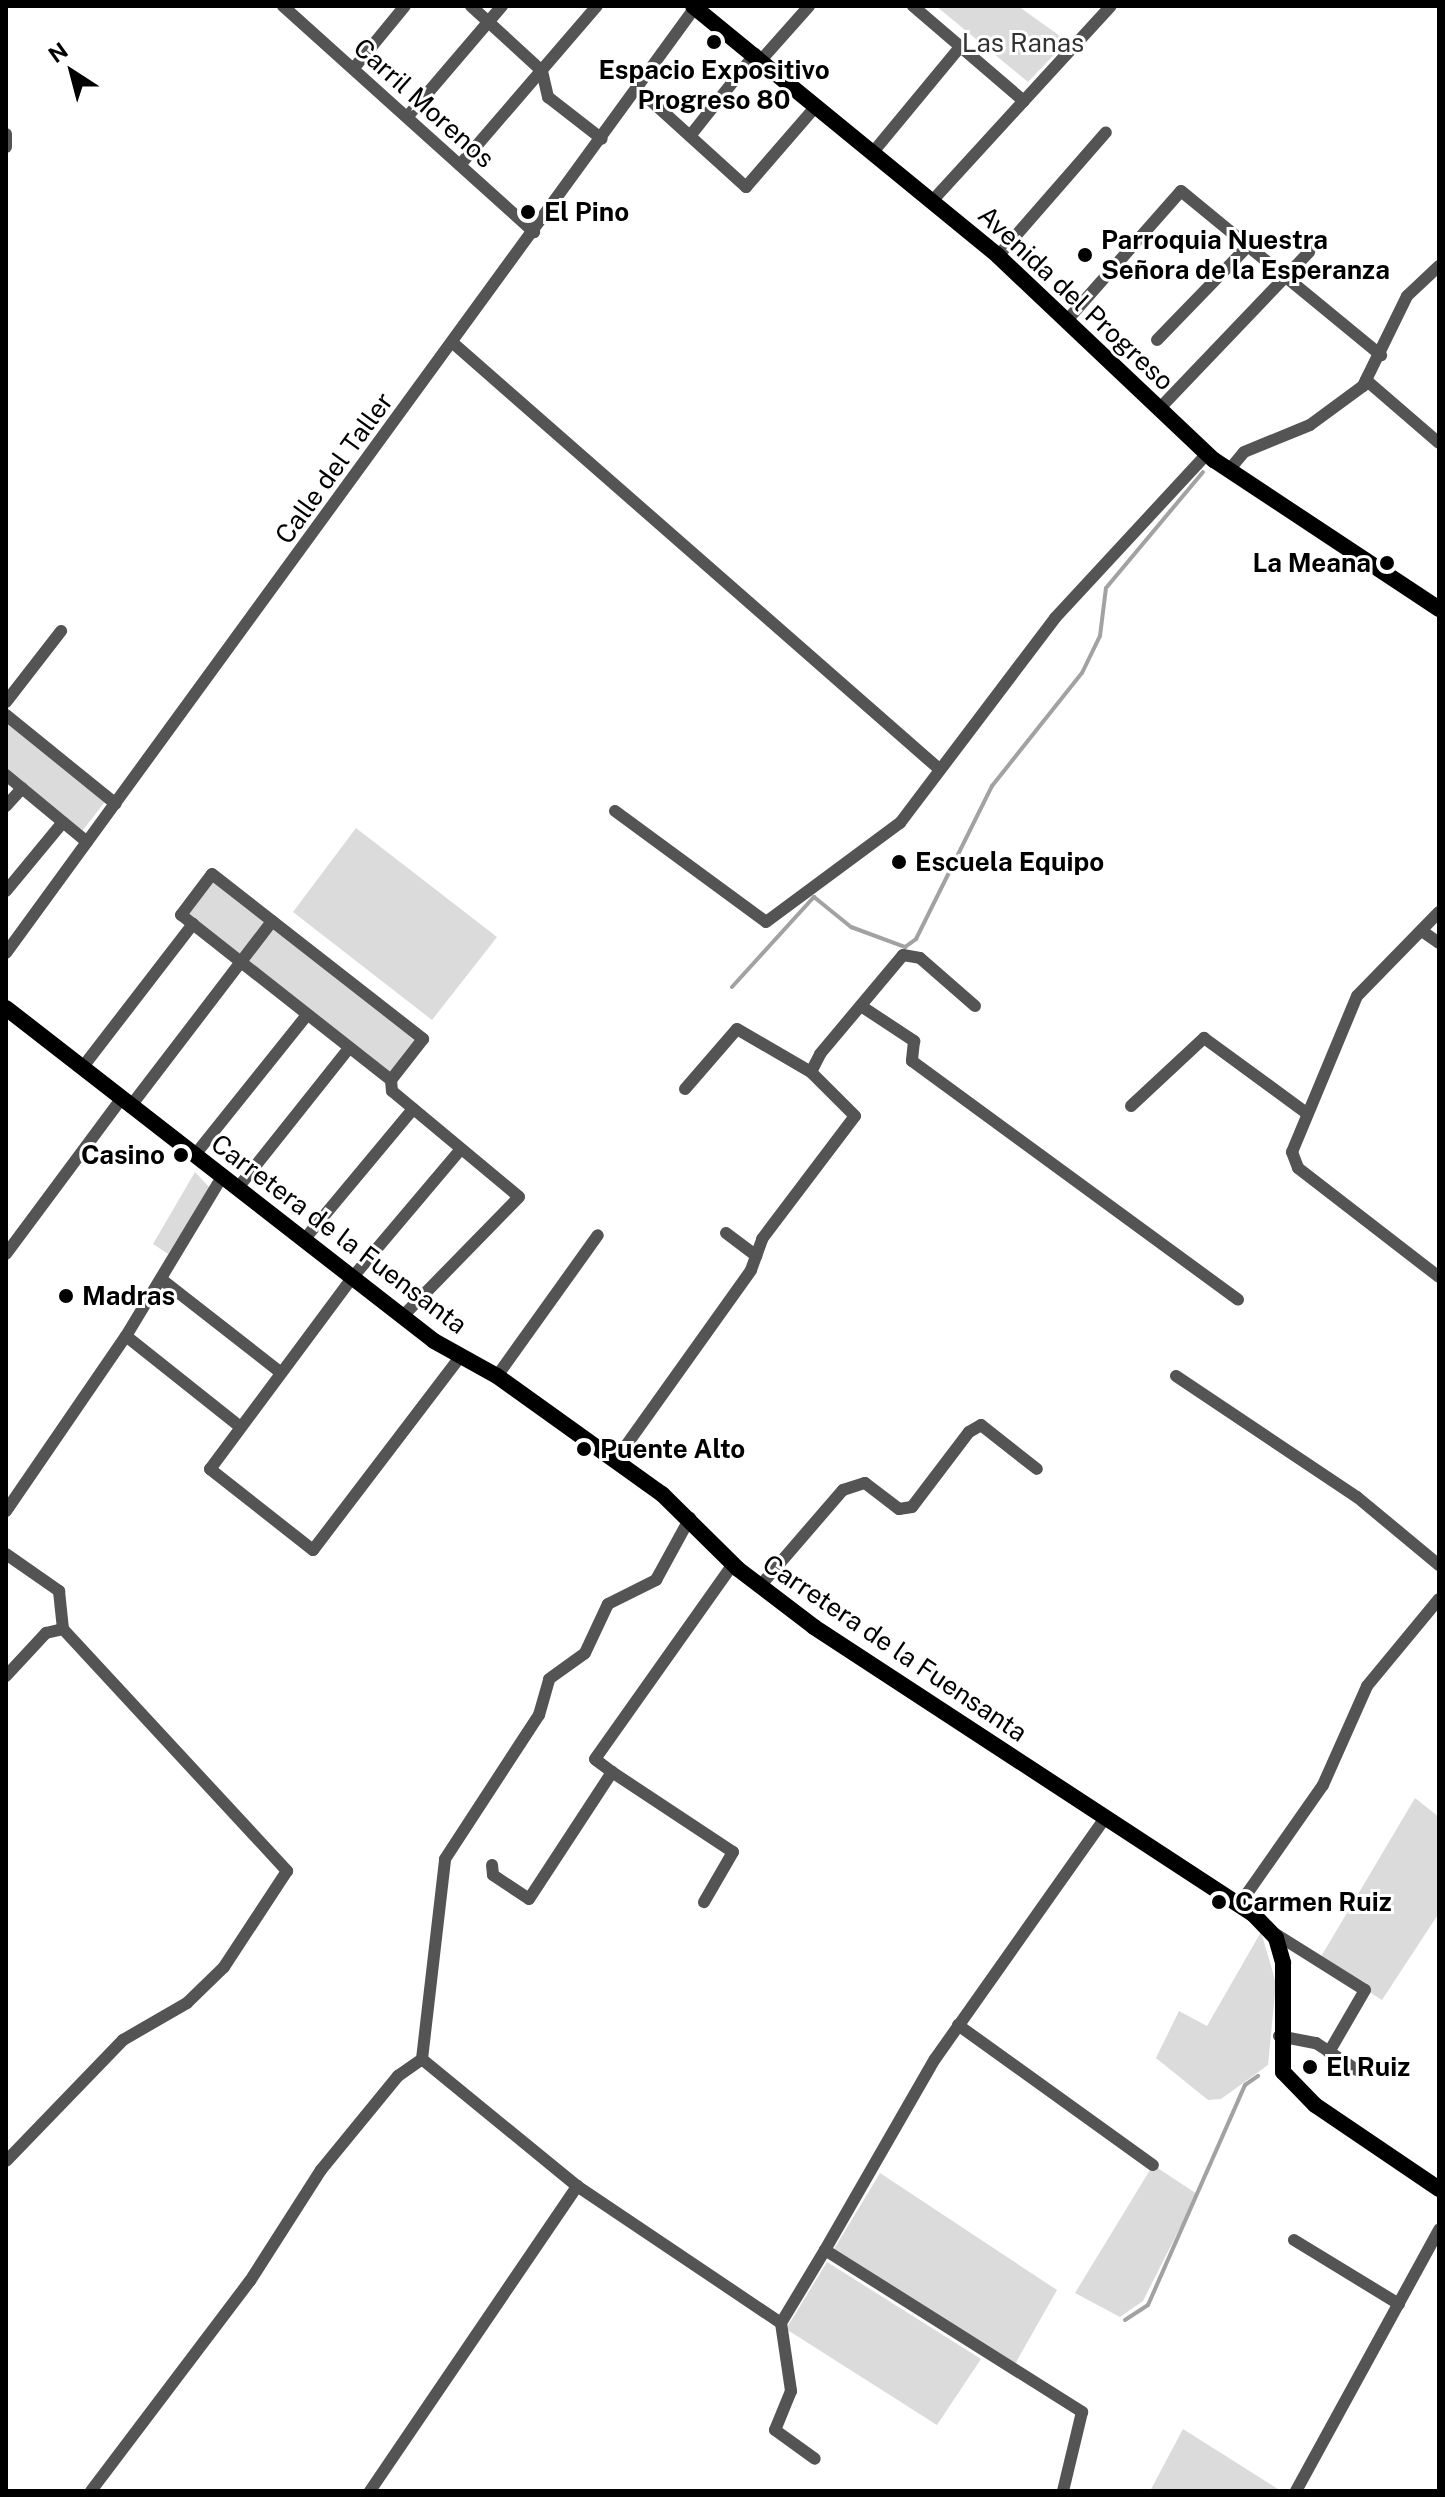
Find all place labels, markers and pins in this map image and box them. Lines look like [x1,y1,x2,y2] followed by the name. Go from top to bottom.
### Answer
[705,33,723,51] marker: Espacio Expositivo Progreso 80
[598,54,830,116] place label: Espacio Expositivo Progreso 80
[544,196,629,228] place label: El Pino
[519,203,537,221] marker: El Pino
[1101,224,1390,286] place label: Parroquia Nuestra Señora de la Esperanza
[1076,246,1094,264] marker: Parroquia Nuestra Señora de la Esperanza
[1252,547,1371,579] place label: La Meana
[1378,554,1396,572] marker: La Meana
[915,846,1104,878] place label: Escuela Equipo
[890,853,908,871] marker: Escuela Equipo
[81,1139,165,1171] place label: Casino
[172,1146,190,1164] marker: Casino
[82,1280,175,1312] place label: Madras
[57,1287,75,1305] marker: Madras
[600,1433,745,1465] place label: Puente Alto
[575,1440,593,1458] marker: Puente Alto
[1235,1886,1392,1918] place label: Carmen Ruiz
[1210,1893,1228,1911] marker: Carmen Ruiz
[1326,2051,1410,2083] place label: El Ruiz
[1301,2058,1319,2076] marker: El Ruiz

